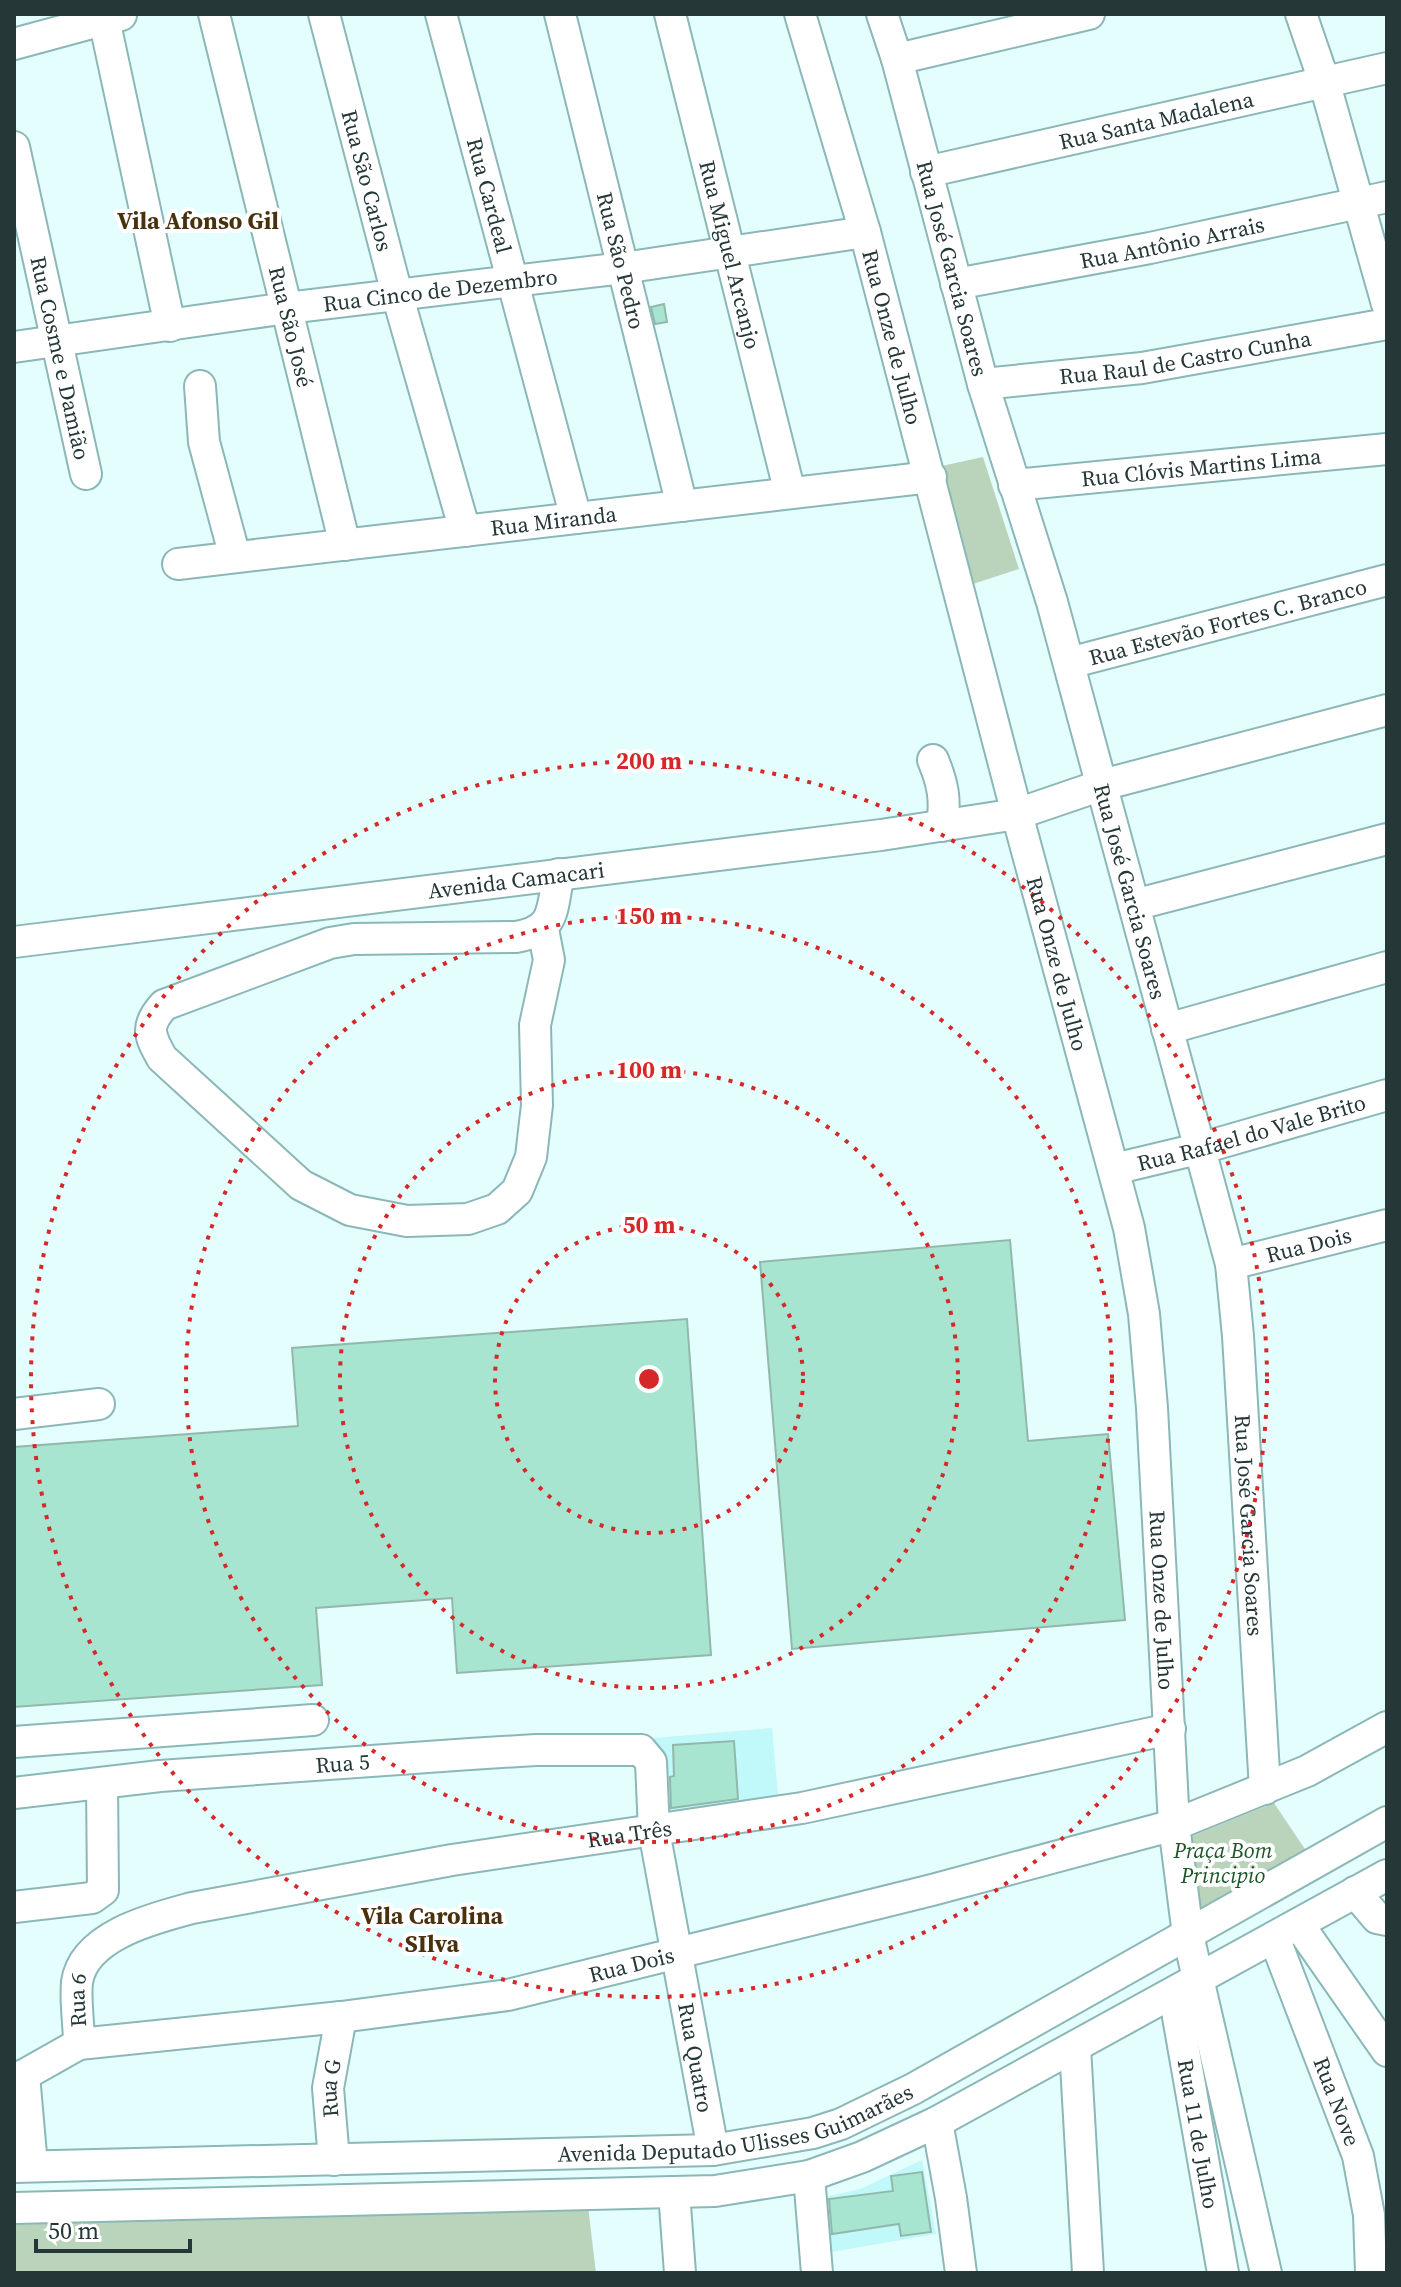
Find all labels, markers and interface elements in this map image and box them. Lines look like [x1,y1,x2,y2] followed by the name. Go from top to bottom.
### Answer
[1056,83,1257,157] street label: Rua Santa Madalena
[335,106,400,254] street label: Rua São Carlos
[460,134,519,257] street label: Rua Cardeal
[692,157,768,352] street label: Rua Miguel Arcanjo
[909,157,995,380] street label: Rua José Garcia Soares
[590,189,653,332] street label: Rua São Pedro
[117,204,279,237] district label: Vila Afonso Gil
[1077,209,1267,276] street label: Rua Antônio Arrais
[855,246,930,428] street label: Rua Onze de Julho
[23,253,97,463] street label: Rua Cosme e Damião
[321,261,559,319] street label: Rua Cinco de Dezembro
[262,263,320,390] street label: Rua São José
[1058,323,1314,391] street label: Rua Raul de Castro Cunha
[1080,440,1323,493] street label: Rua Clóvis Martins Lima
[489,498,619,543] street label: Rua Miranda
[1086,571,1370,672] street label: Rua Estevão Fortes C. Branco
[616,744,682,777] text: 200 m
[1087,780,1174,1003] street label: Rua José Garcia Soares
[426,854,606,906] street label: Avenida Camacari
[1020,873,1095,1054] street label: Rua Onze de Julho
[616,899,682,932] text: 150 m
[616,1053,682,1086] text: 100 m
[1134,1087,1369,1178] street label: Rua Rafael do Vale Brito
[623,1208,676,1241] text: 50 m
[1263,1219,1354,1270] street label: Rua Dois
[635,1365,663,1393] centre of rings
[1228,1413,1271,1637] street label: Rua José Garcia Soares
[1142,1510,1182,1691] street label: Rua Onze de Julho
[314,1746,371,1780] street label: Rua 5
[585,1813,674,1855] street label: Rua Três
[1172,1835,1273,1890] park label: Praça Bom Principio
[361,1899,504,1960] district label: Vila Carolina SIlva
[585,1939,677,1989] street label: Rua Dois
[61,1970,93,2028] street label: Rua 6
[671,2000,721,2115] street label: Rua Quatro
[1306,2052,1368,2150] street label: Rua Nove
[313,2057,348,2119] street label: Rua G
[1171,2057,1226,2211] street label: Rua 11 de Julho
[557,2076,918,2169] street label: Avenida Deputado Ulisses Guimarães
[36,2203,190,2253] scale bar
[48,2214,99,2247] text: 50 m

